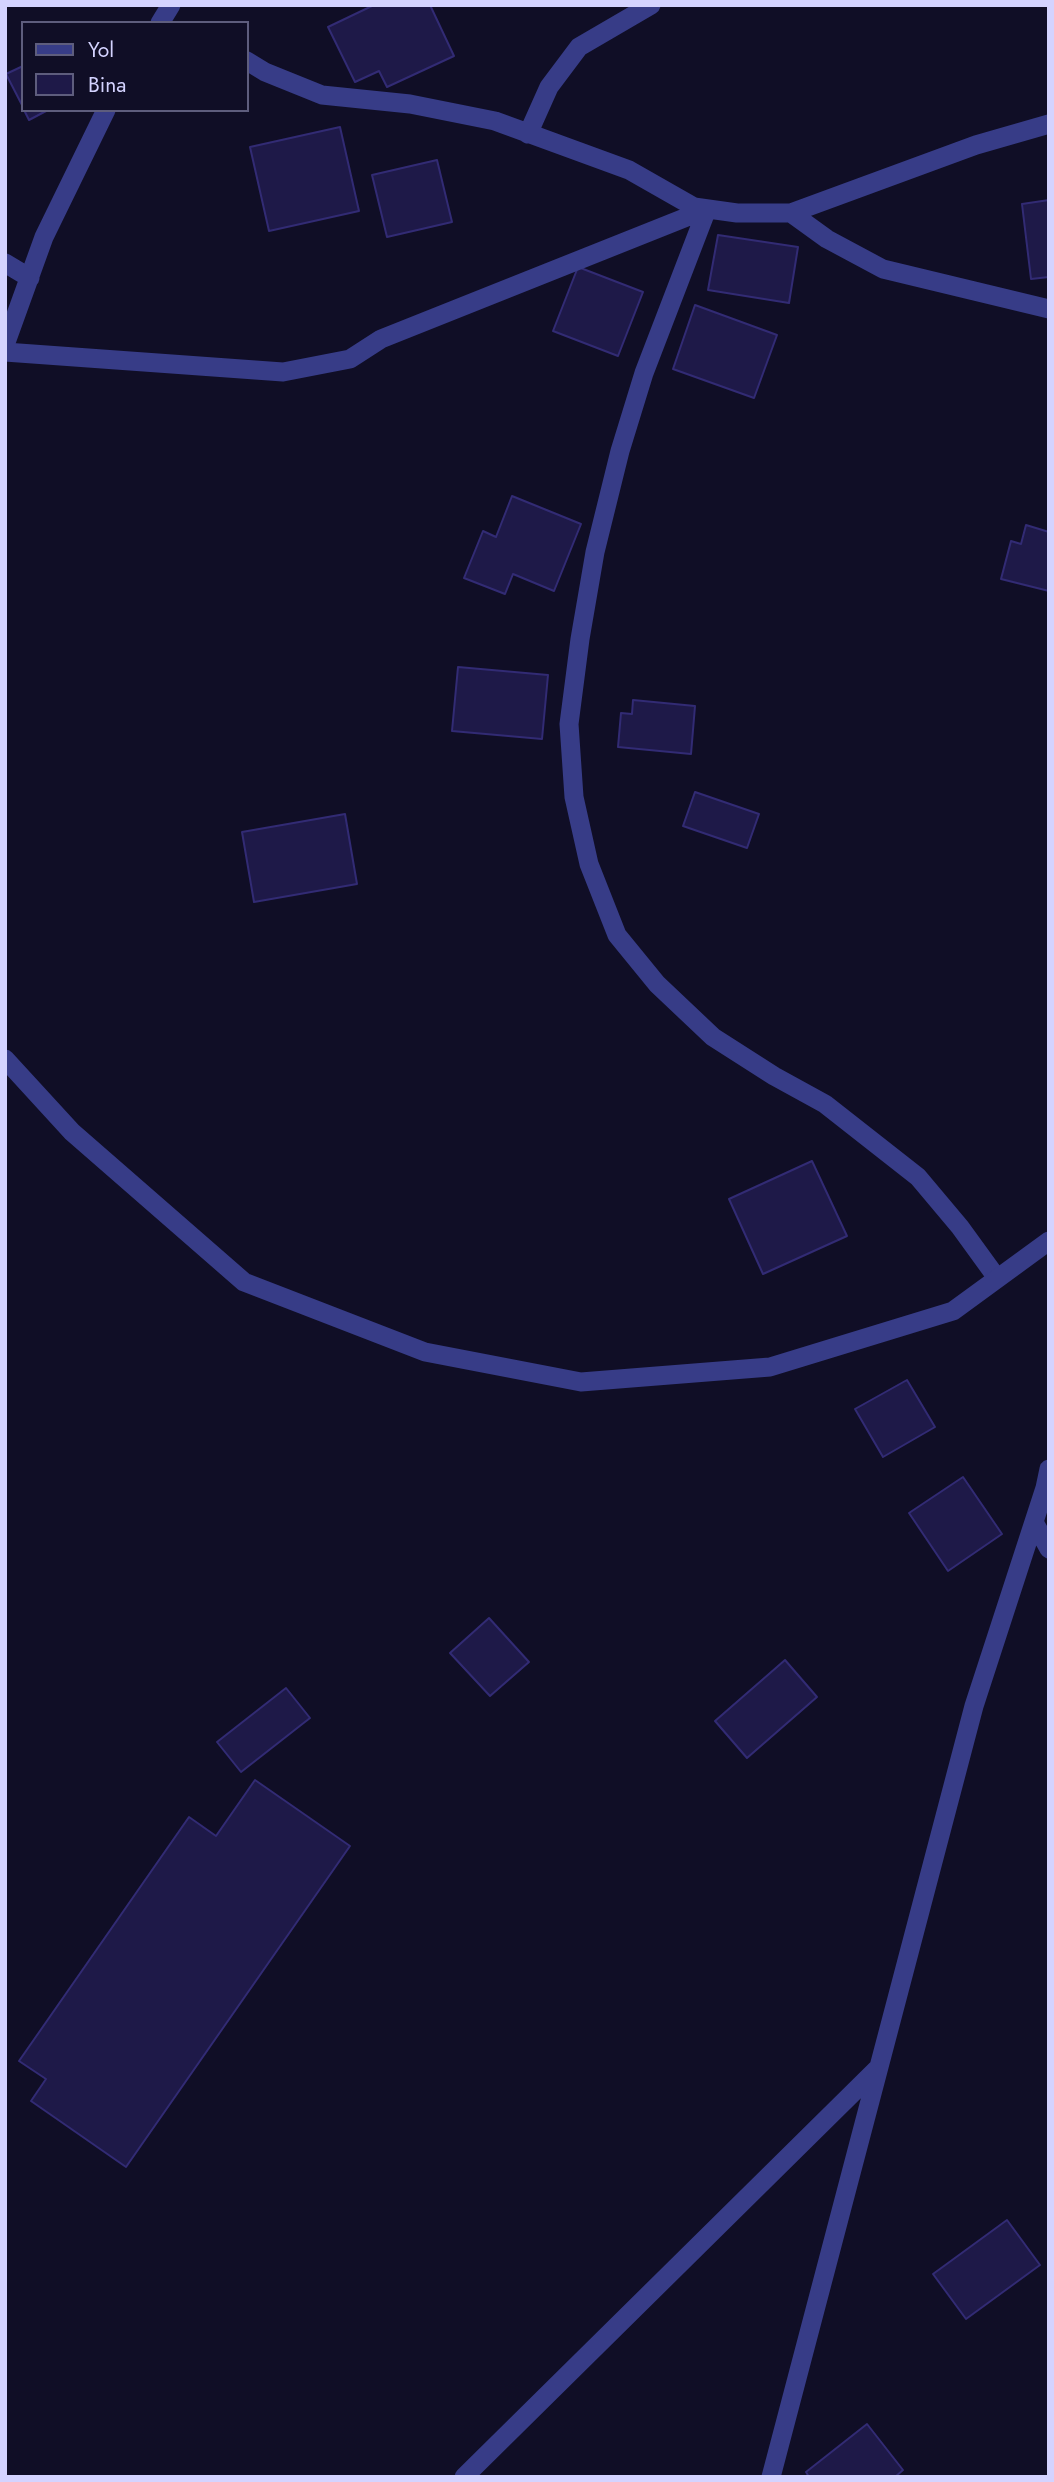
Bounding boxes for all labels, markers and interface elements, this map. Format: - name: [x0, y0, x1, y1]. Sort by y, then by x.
- legend: [21, 21, 248, 112]
- text: Yol: [88, 35, 114, 65]
- text: Bina: [88, 70, 126, 100]

